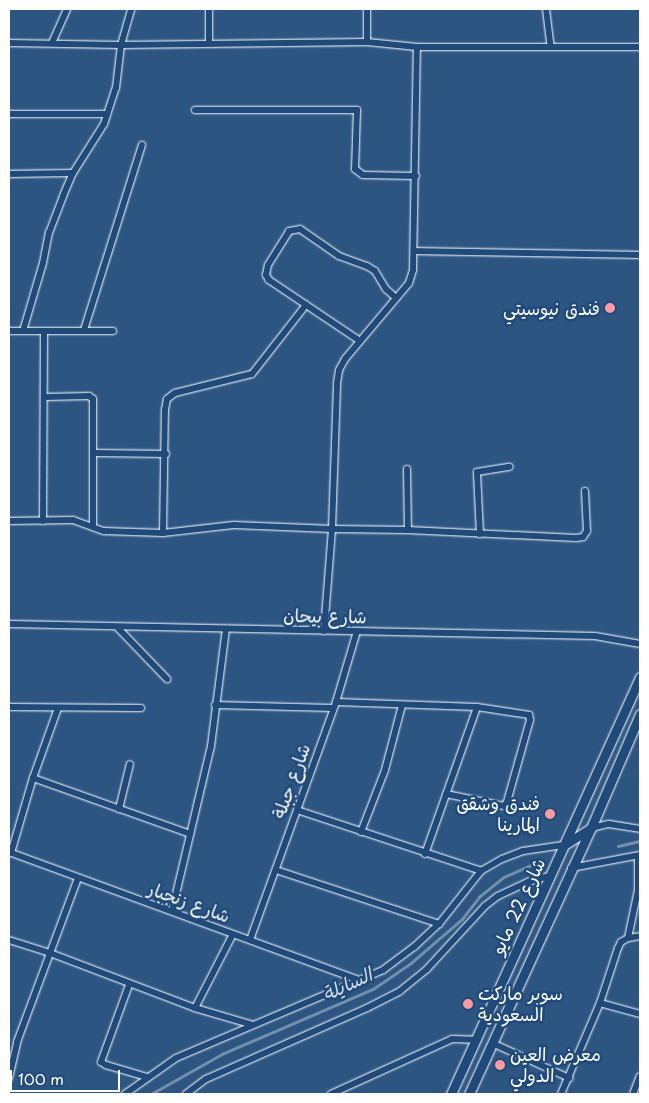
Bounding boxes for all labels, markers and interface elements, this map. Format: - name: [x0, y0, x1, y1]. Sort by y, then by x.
- place label: فندق نيوسيتي: [503, 297, 600, 319]
- marker: فندق نيوسيتي: [604, 302, 616, 314]
- street label: شارع بيحان: [283, 604, 367, 628]
- street label: شارع جبلة: [268, 741, 314, 821]
- place label: فندق وشقق المارينا: [457, 793, 540, 836]
- marker: فندق وشقق المارينا: [544, 808, 556, 820]
- street label: شارع 22 مايو: [486, 854, 550, 958]
- street label: شارع زنجبار: [145, 877, 233, 927]
- water label: السايلة: [318, 963, 376, 1005]
- place label: سوبر ماركت السعودية: [478, 983, 563, 1026]
- marker: سوبر ماركت السعودية: [462, 998, 474, 1010]
- place label: معرض العين الدولي: [510, 1044, 601, 1086]
- marker: معرض العين الدولي: [494, 1059, 506, 1071]
- scale bar: [12, 1060, 122, 1092]
- text: 100 m: [18, 1067, 64, 1090]

